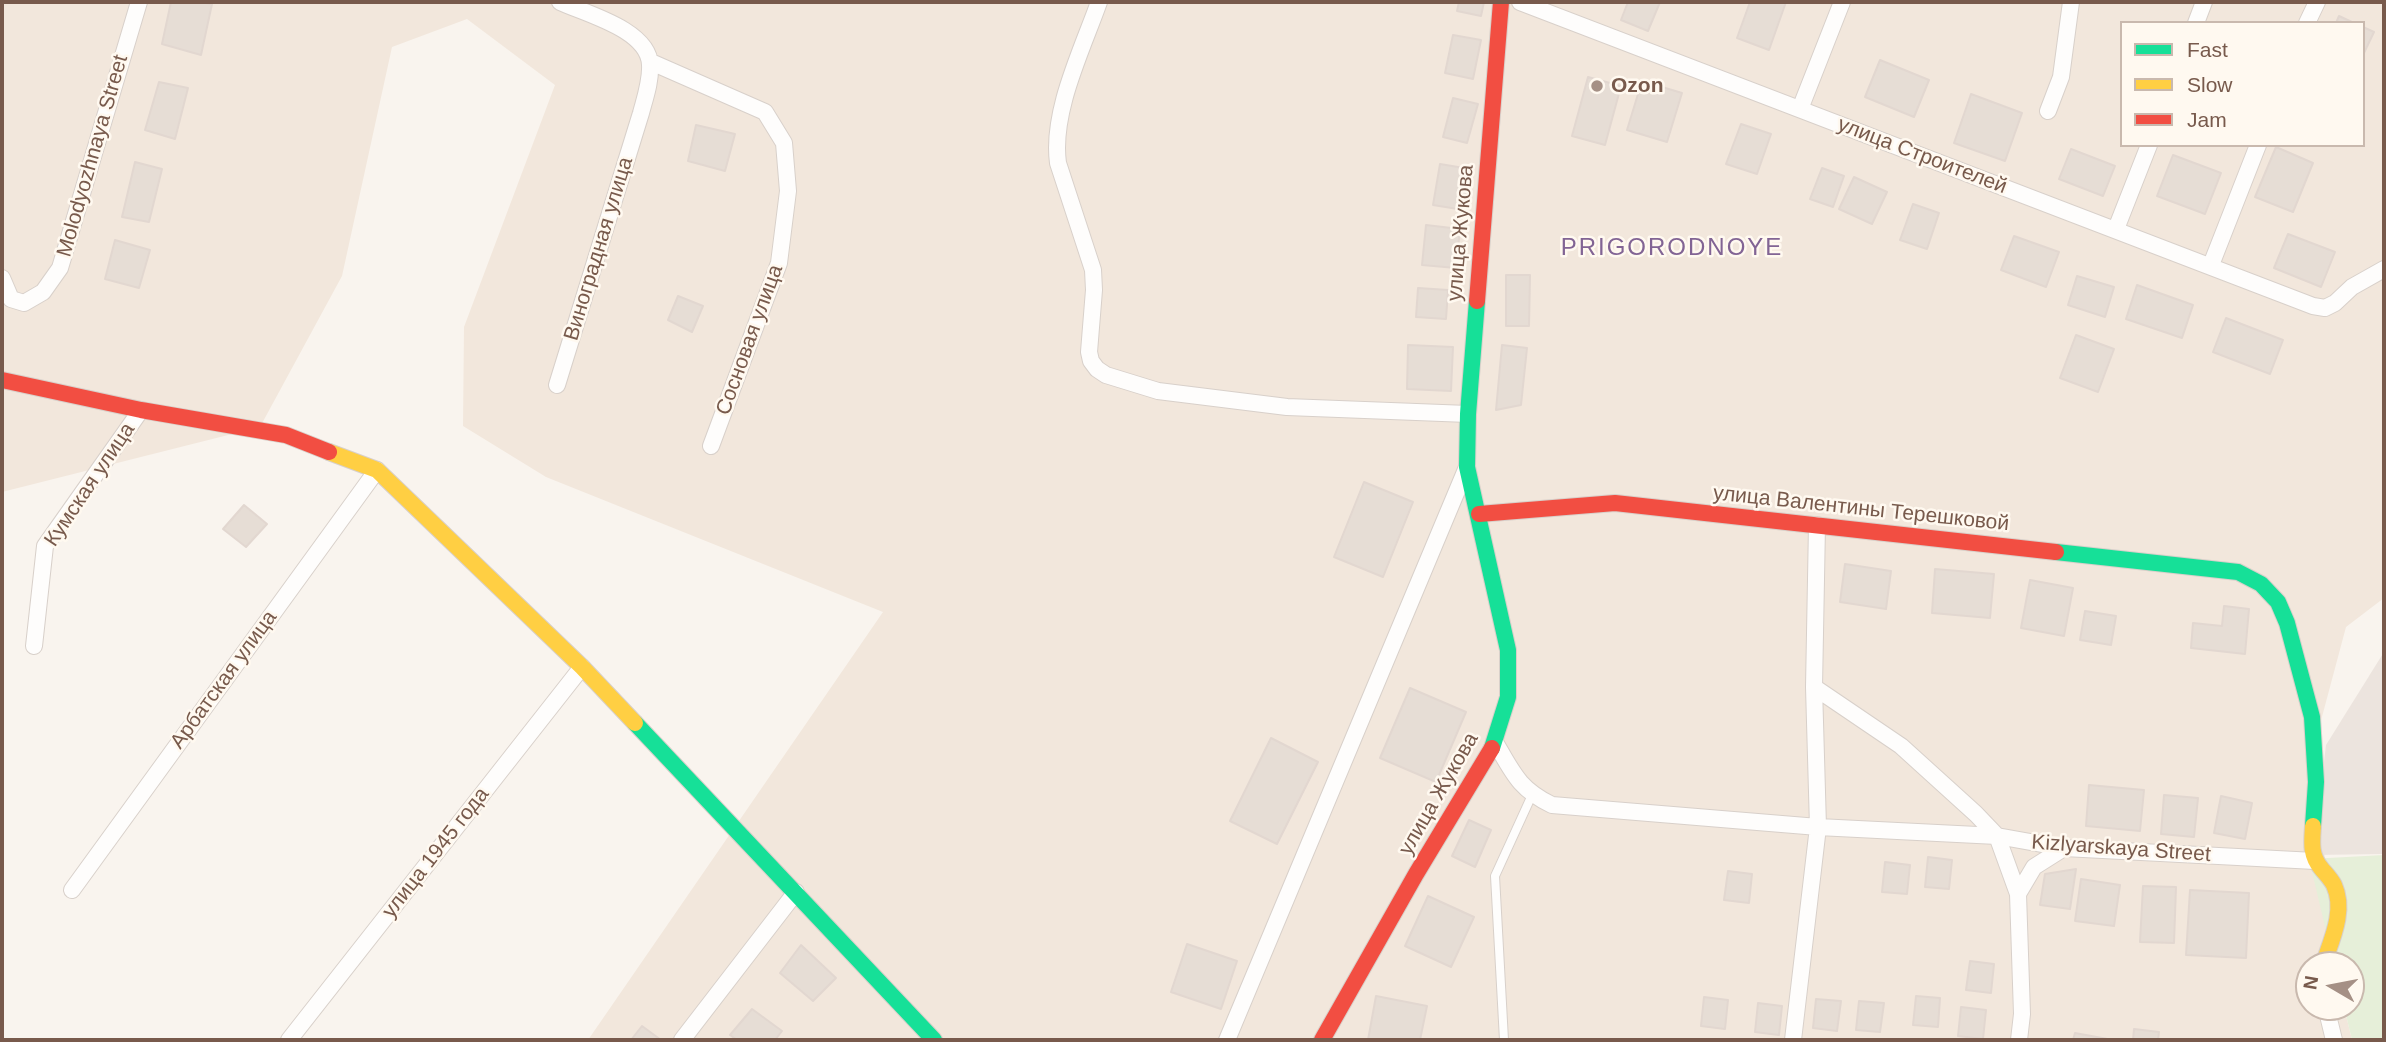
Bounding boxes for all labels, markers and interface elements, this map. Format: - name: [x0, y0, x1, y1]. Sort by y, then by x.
- legend: [2120, 21, 2365, 147]
- text: Fast: [2187, 38, 2228, 61]
- street label: Molodyozhnaya Street: [52, 52, 134, 260]
- place label: Ozon: [1611, 73, 1663, 99]
- text: Slow: [2187, 73, 2233, 96]
- marker: Ozon: [1589, 78, 1605, 94]
- text: Jam: [2187, 108, 2227, 131]
- street label: улица Строителей: [1834, 112, 2010, 200]
- street label: Виноградная улица: [559, 154, 639, 344]
- street label: улица Жукова: [1442, 164, 1480, 302]
- district label: PRIGORODNOYE: [1562, 234, 1782, 262]
- street label: Сосновая улица: [711, 261, 789, 419]
- street label: Кумская улица: [39, 418, 141, 552]
- street label: улица Валентины Терешковой: [1712, 481, 2010, 537]
- street label: Арбатская улица: [165, 606, 283, 754]
- street label: улица Жукова: [1394, 728, 1484, 860]
- street label: улица 1945 года: [377, 783, 495, 923]
- street label: Kizlyarskaya Street: [2030, 830, 2212, 868]
- north arrow: [2295, 951, 2365, 1021]
- text: N: [2299, 974, 2322, 991]

